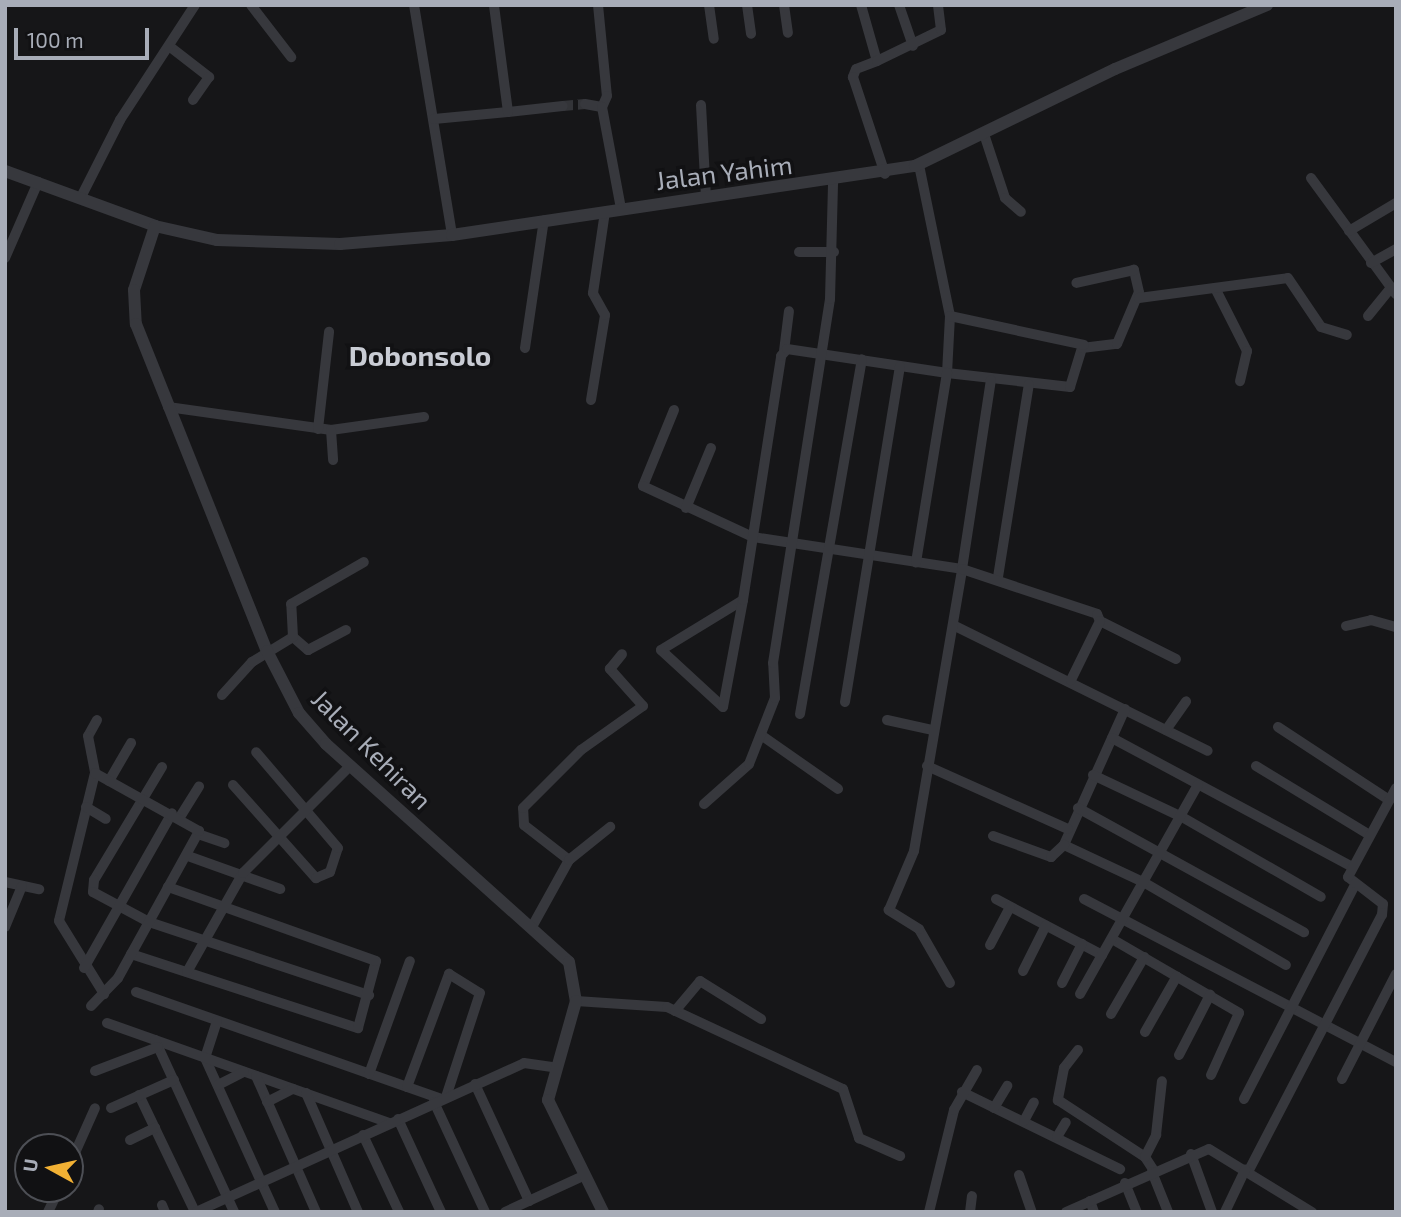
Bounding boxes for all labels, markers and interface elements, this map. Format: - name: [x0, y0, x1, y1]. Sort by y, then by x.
- scale bar: [18, 14, 152, 58]
- text: 100 m: [27, 27, 84, 52]
- street label: Jalan Yahim: [654, 148, 794, 196]
- district label: Dobonsolo: [349, 338, 491, 372]
- street label: Jalan Kehiran: [306, 683, 438, 815]
- north arrow: [14, 1133, 84, 1203]
- text: U: [17, 1157, 42, 1173]

